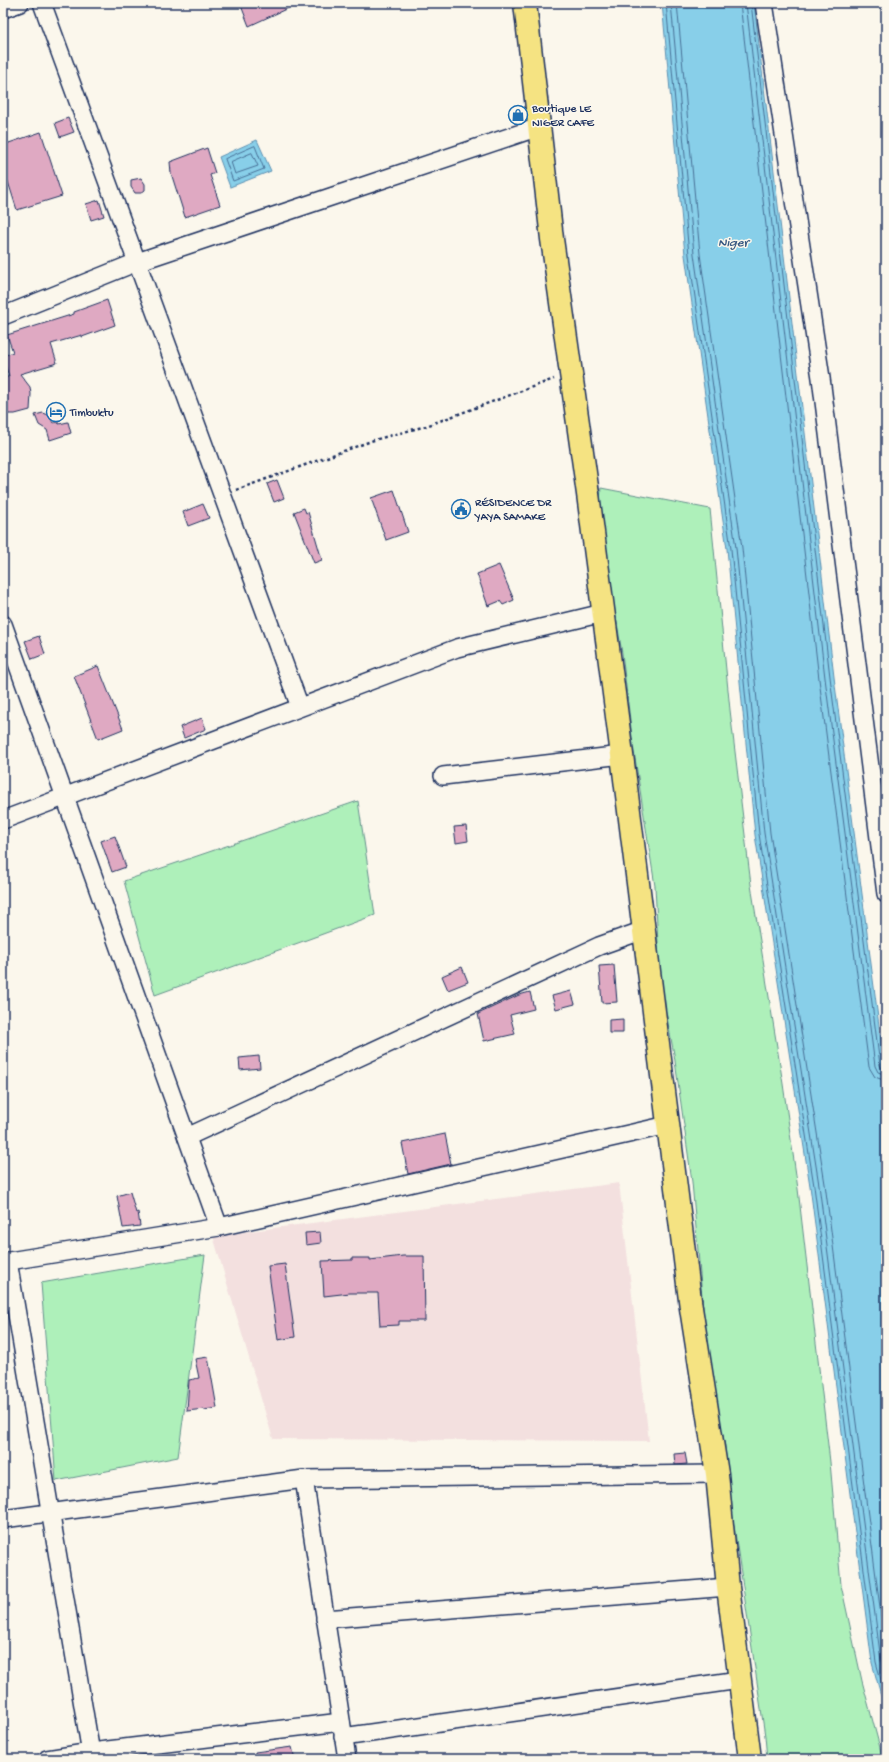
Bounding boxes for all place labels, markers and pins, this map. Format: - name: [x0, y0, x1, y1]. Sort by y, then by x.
- place label: Boutique LE NIGER CAFE: [531, 103, 595, 131]
- shop icon: Boutique LE NIGER CAFE: [507, 104, 529, 126]
- hotel icon: Timbuktu: [45, 401, 67, 423]
- place label: Timbuktu: [69, 407, 114, 421]
- place label: RÉSIDENCE DR YAYA SAMAKE: [474, 497, 552, 525]
- public building icon: RÉSIDENCE DR YAYA SAMAKE: [450, 498, 472, 520]

